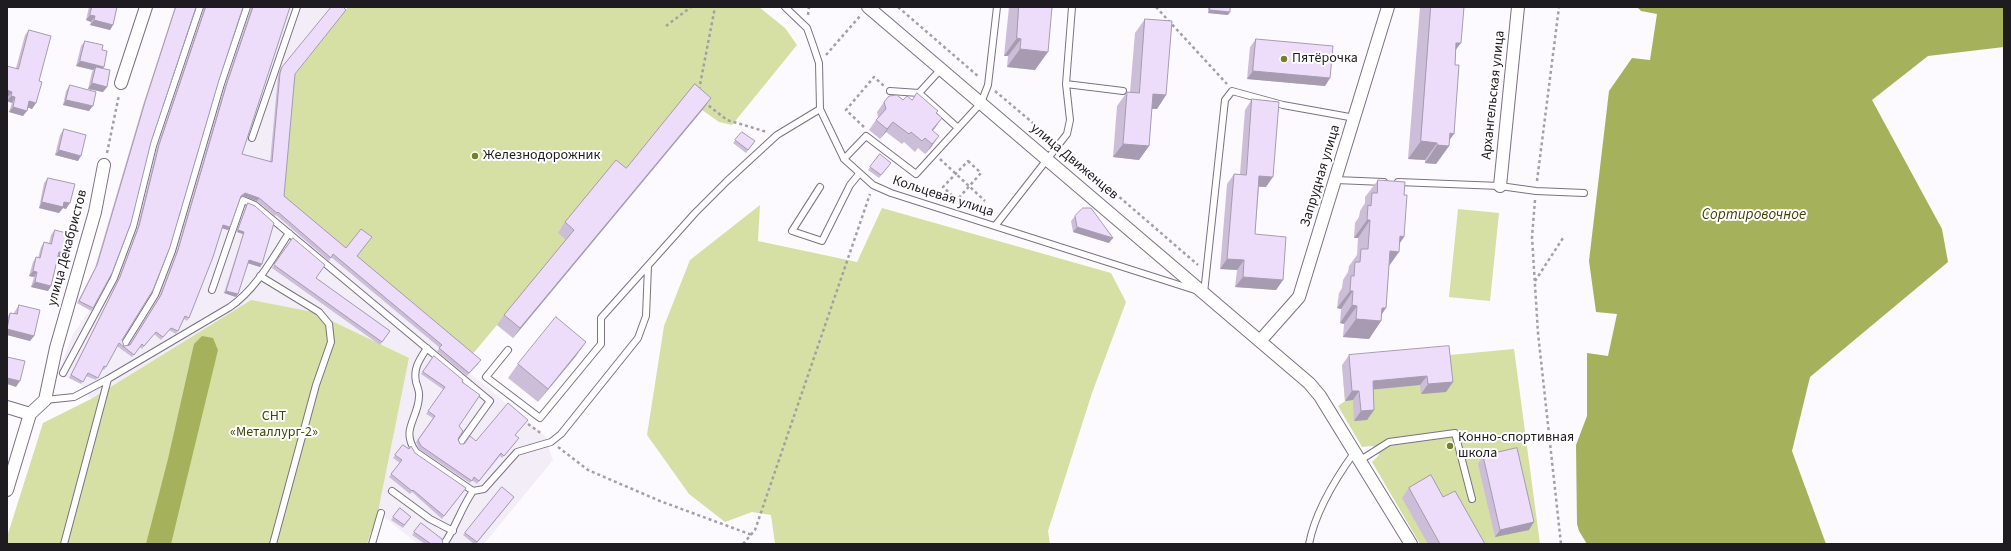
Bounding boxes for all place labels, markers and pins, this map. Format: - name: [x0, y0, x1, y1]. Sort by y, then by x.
- place label: Пятёрочка: [1292, 51, 1358, 67]
- marker: Пятёрочка: [1279, 54, 1289, 64]
- place label: Железнодорожник: [483, 148, 600, 164]
- marker: Железнодорожник: [470, 151, 480, 161]
- place label: Конно-спортивная школа: [1458, 430, 1574, 462]
- marker: Конно-спортивная школа: [1445, 441, 1455, 451]

